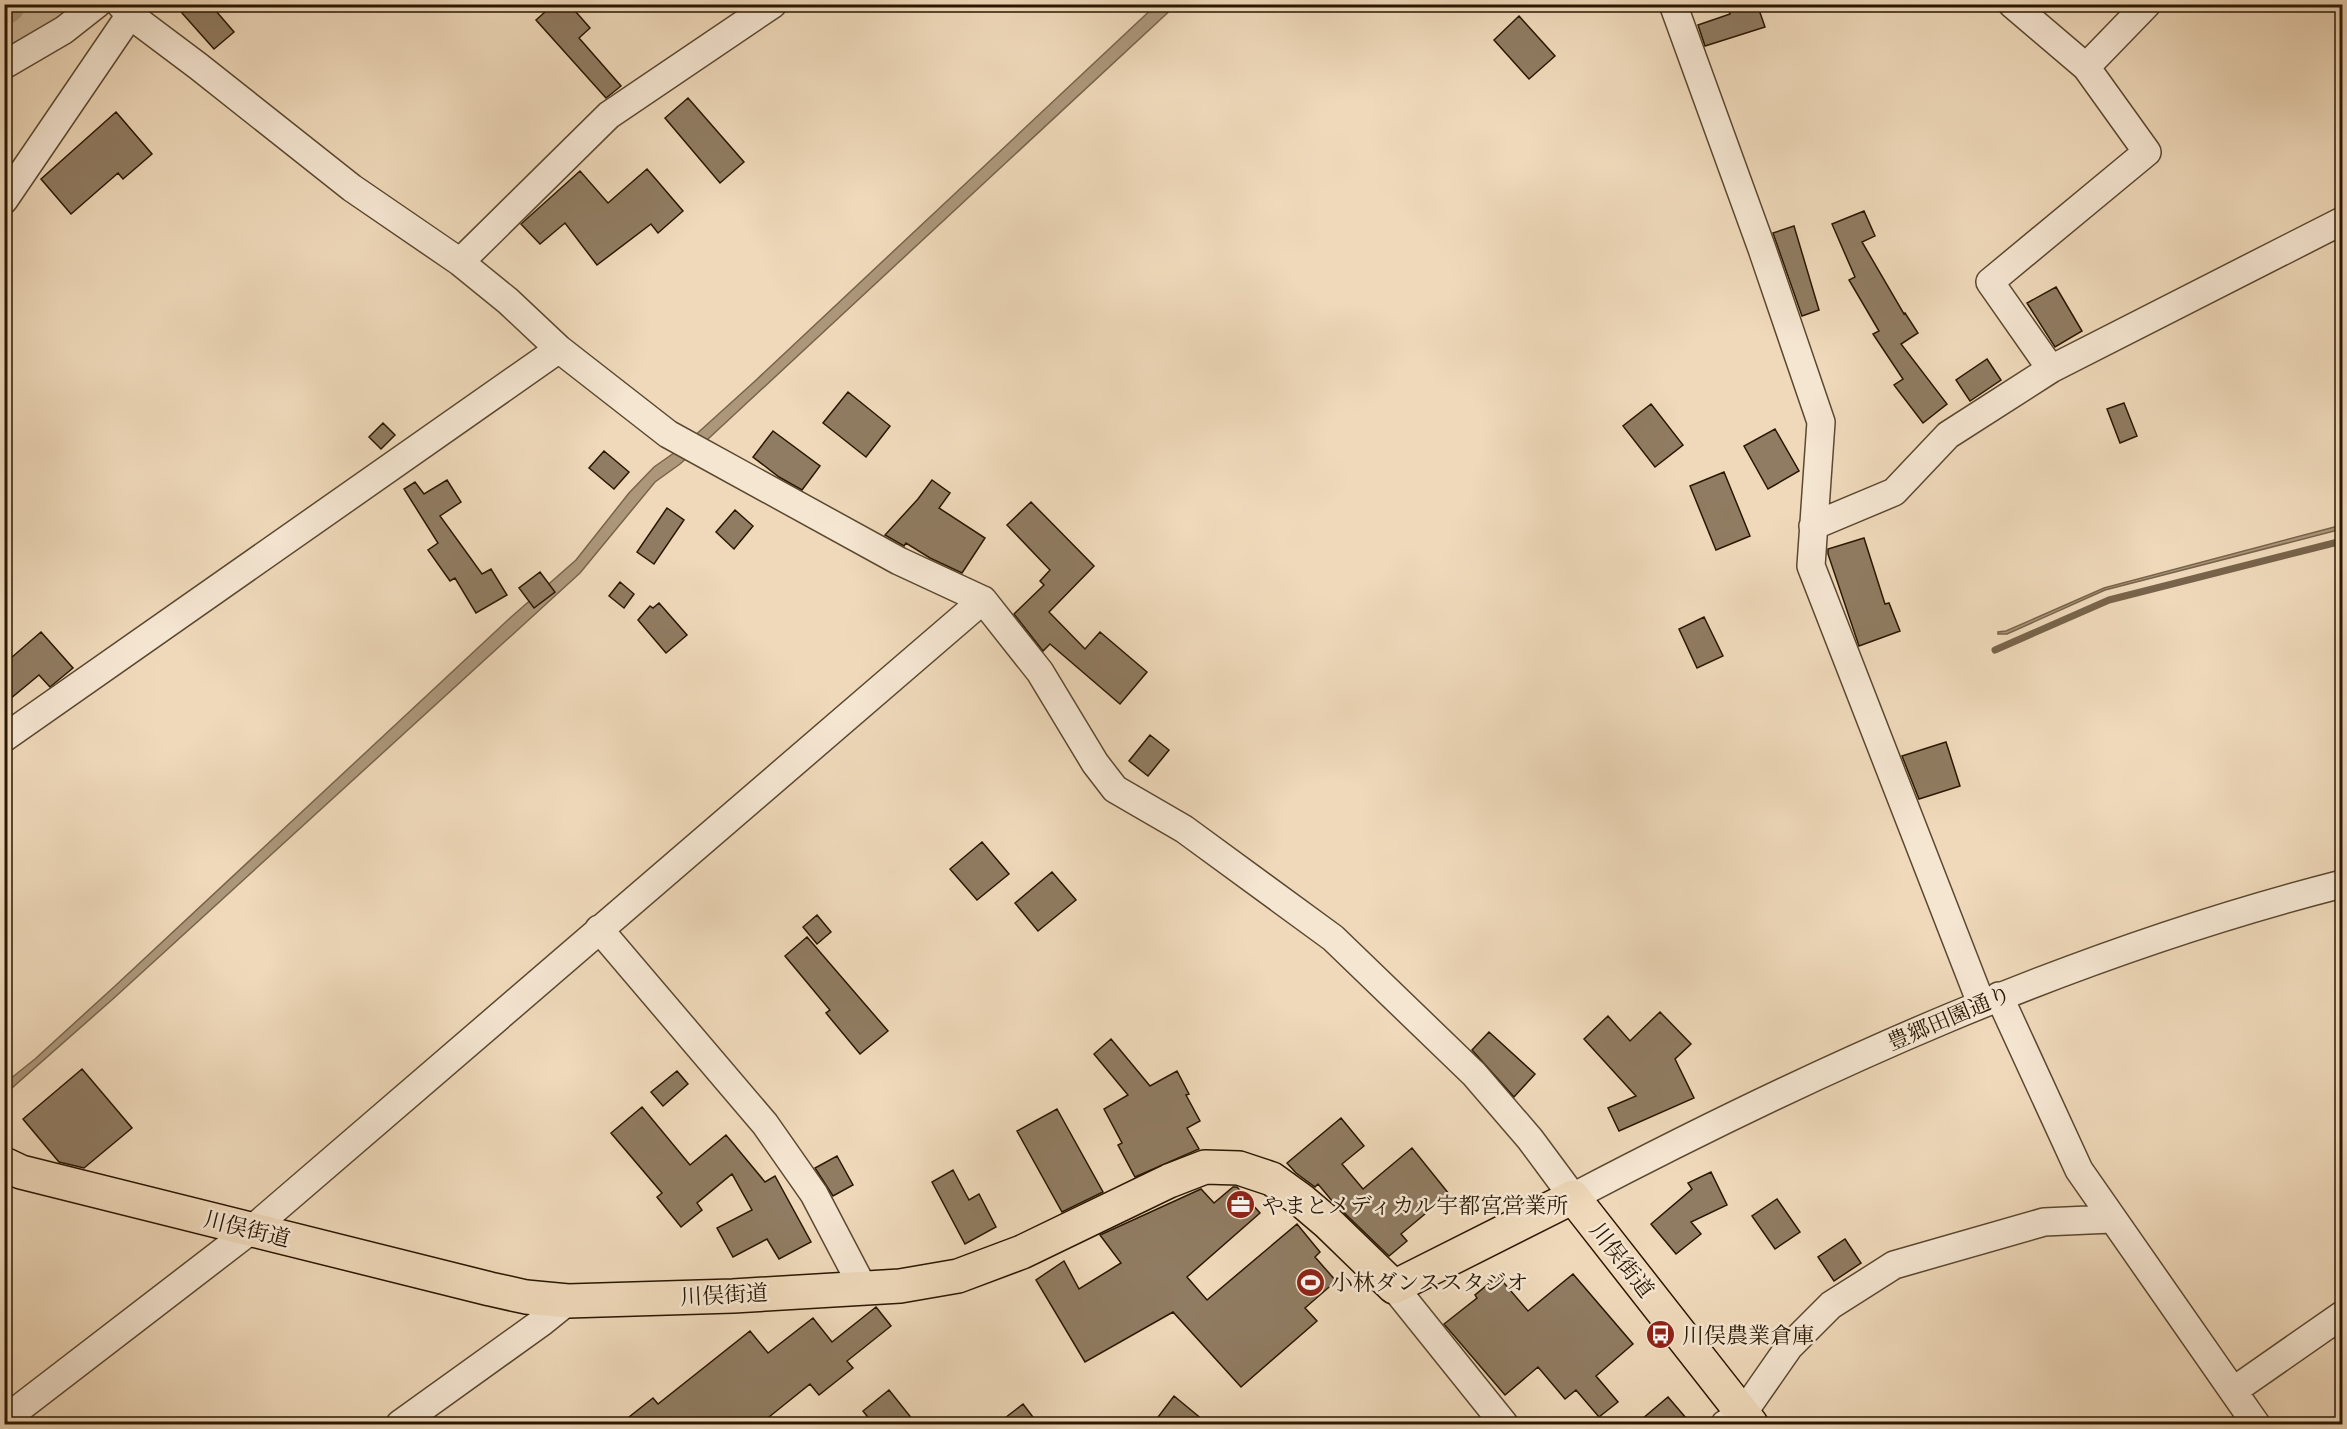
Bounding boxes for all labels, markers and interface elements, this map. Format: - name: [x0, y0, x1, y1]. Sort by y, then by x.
- street label: 豊郷田園通り: [1883, 979, 2015, 1057]
- office icon: やまとメディカル宇都宮営業所: [1225, 1189, 1257, 1221]
- place label: やまとメディカル宇都宮営業所: [1262, 1191, 1568, 1220]
- street label: 川俣街道: [201, 1204, 293, 1254]
- street label: 川俣街道: [1583, 1216, 1661, 1304]
- sports icon: 小林ダンススタジオ: [1294, 1266, 1326, 1298]
- place label: 小林ダンススタジオ: [1331, 1268, 1529, 1297]
- street label: 川俣街道: [679, 1278, 769, 1312]
- bus stop icon: 川俣農業倉庫: [1645, 1319, 1677, 1351]
- place label: 川俣農業倉庫: [1682, 1321, 1814, 1350]

